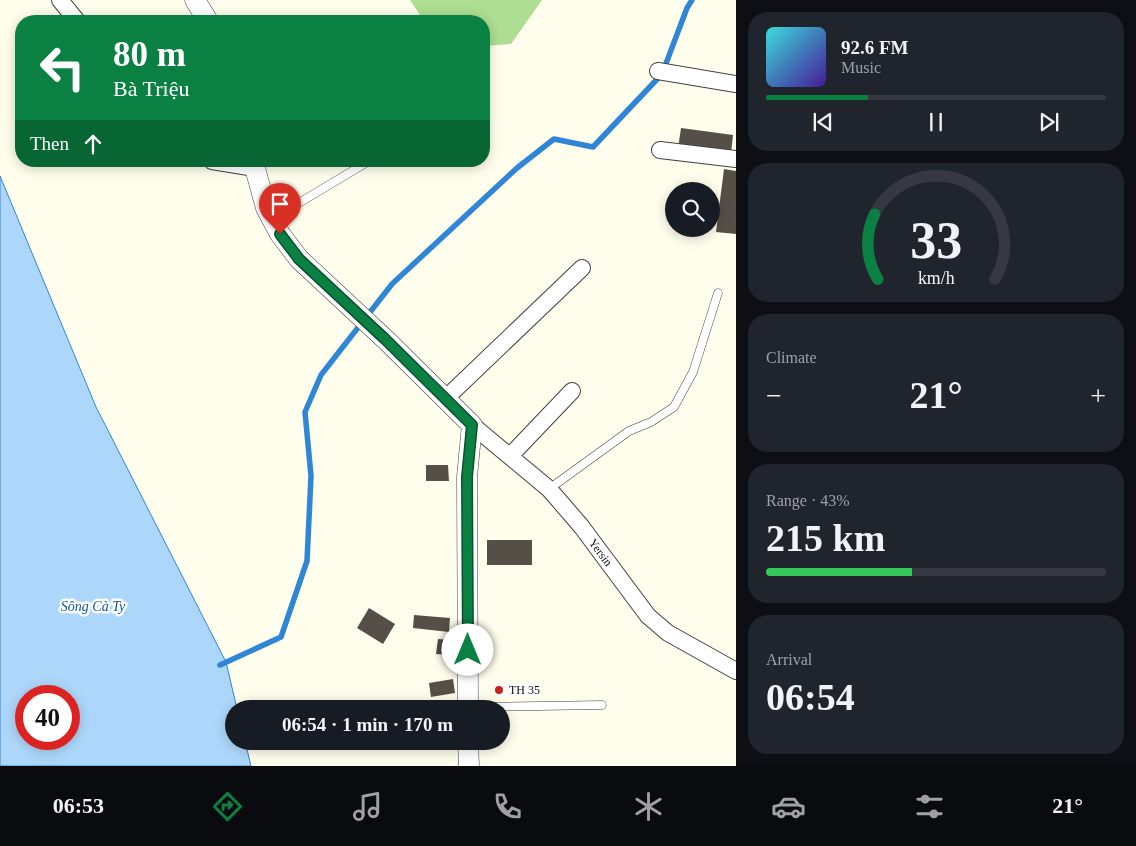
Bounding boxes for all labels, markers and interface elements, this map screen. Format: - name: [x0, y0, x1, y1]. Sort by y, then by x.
- icon: left: [30, 35, 95, 100]
- text: 80 m: [113, 35, 186, 74]
- text: 92.6 FM: [841, 37, 909, 58]
- text: Music: [841, 59, 881, 76]
- text: Bà Triệu: [113, 76, 189, 101]
- icon: previous: [809, 108, 837, 136]
- icon: pause: [922, 108, 950, 136]
- icon: next: [1035, 108, 1063, 136]
- icon: ahead: [79, 130, 107, 158]
- text: Then: [30, 133, 69, 154]
- map controls: [665, 182, 720, 237]
- button: search: [665, 182, 720, 237]
- pin: [259, 183, 301, 234]
- icon: arrive: [266, 190, 294, 218]
- text: 33: [910, 212, 962, 269]
- text: km/h: [918, 268, 954, 288]
- text: Climate: [766, 349, 817, 366]
- text: 21°: [909, 374, 963, 416]
- text: −: [766, 380, 782, 411]
- text: +: [1090, 380, 1106, 411]
- text: Range · 43%: [766, 492, 850, 509]
- text: 215 km: [766, 517, 885, 559]
- street label: Yersin: [586, 536, 615, 569]
- water label: Sông Cà Ty: [61, 599, 126, 614]
- position arrow: [441, 623, 493, 675]
- text: Arrival: [766, 651, 812, 668]
- text: 06:54: [766, 676, 855, 718]
- place label: TH 35: [509, 683, 540, 697]
- marker: TH 35: [493, 684, 505, 696]
- speed limit sign: 40: [15, 685, 80, 750]
- text: 06:54 · 1 min · 170 m: [282, 714, 453, 735]
- icon: directions: [210, 789, 245, 824]
- icon: music: [350, 789, 385, 824]
- icon: phone: [490, 789, 525, 824]
- icon: climate: [631, 789, 666, 824]
- icon: car: [771, 789, 806, 824]
- icon: filters: [912, 789, 947, 824]
- text: 06:53: [53, 793, 104, 818]
- text: 21°: [1052, 793, 1083, 818]

